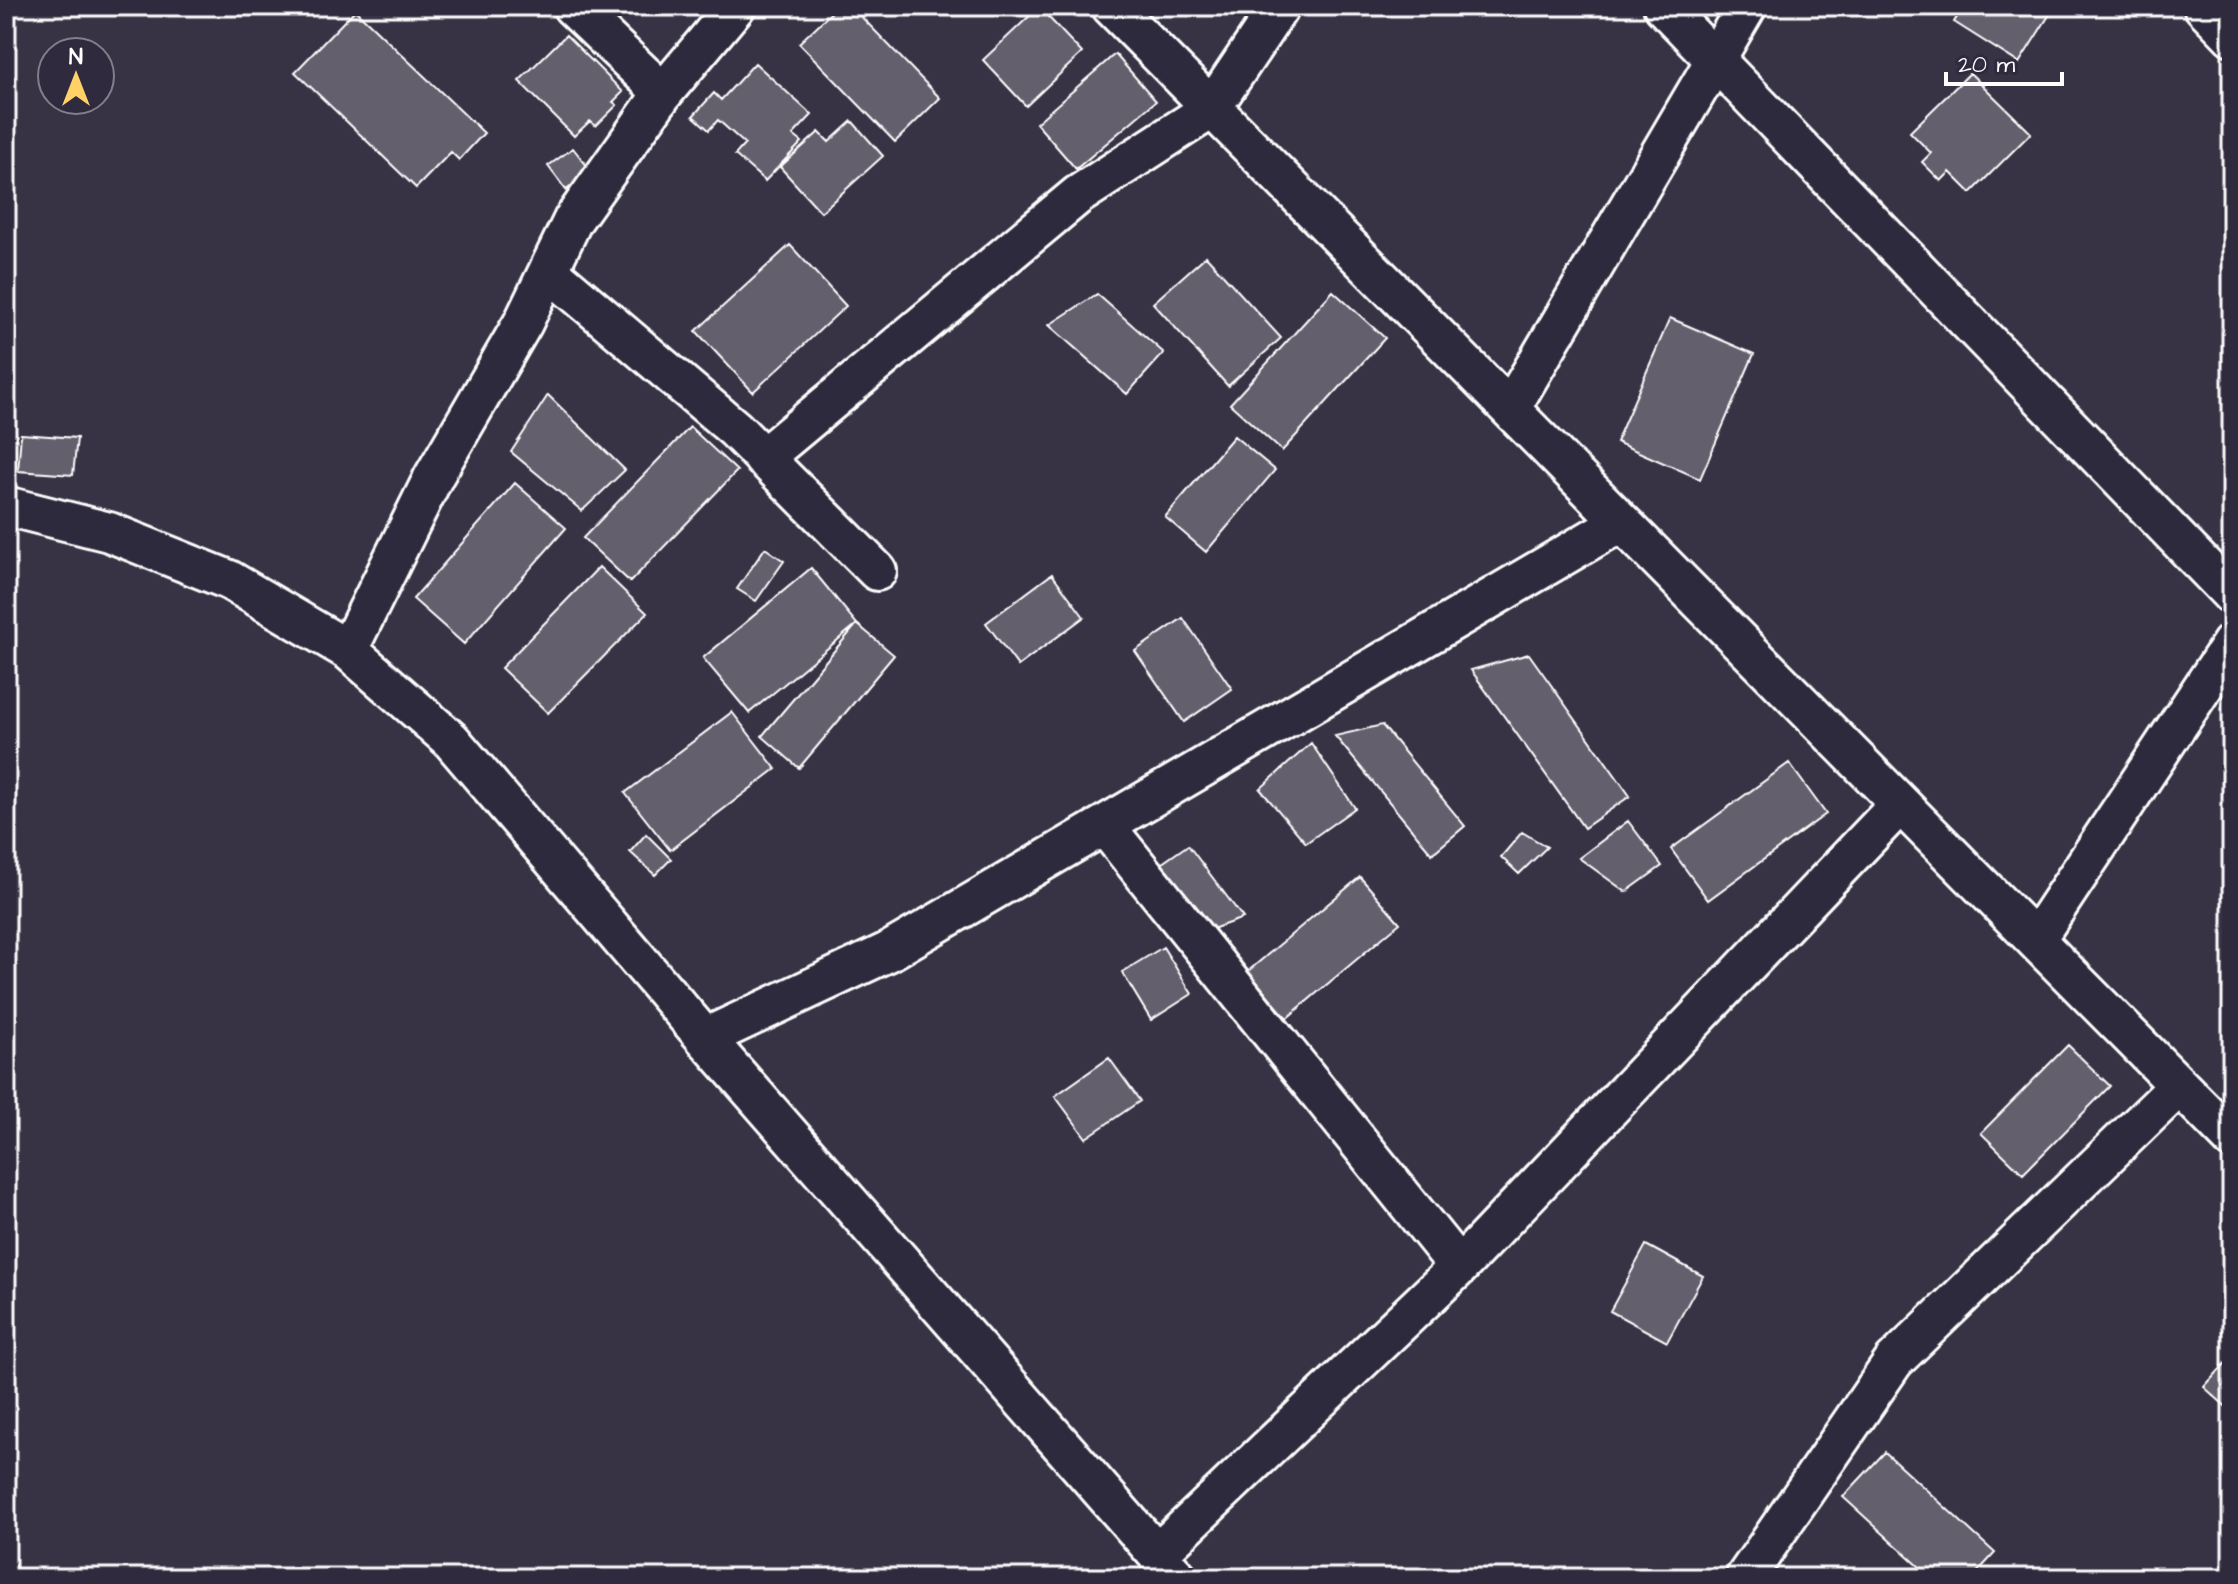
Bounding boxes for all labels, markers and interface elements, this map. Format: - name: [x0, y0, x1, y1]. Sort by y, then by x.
- north arrow: [36, 36, 116, 116]
- scale bar: [1946, 36, 2062, 86]
- text: N: [69, 42, 83, 73]
- text: 20 m: [1958, 48, 2015, 82]

